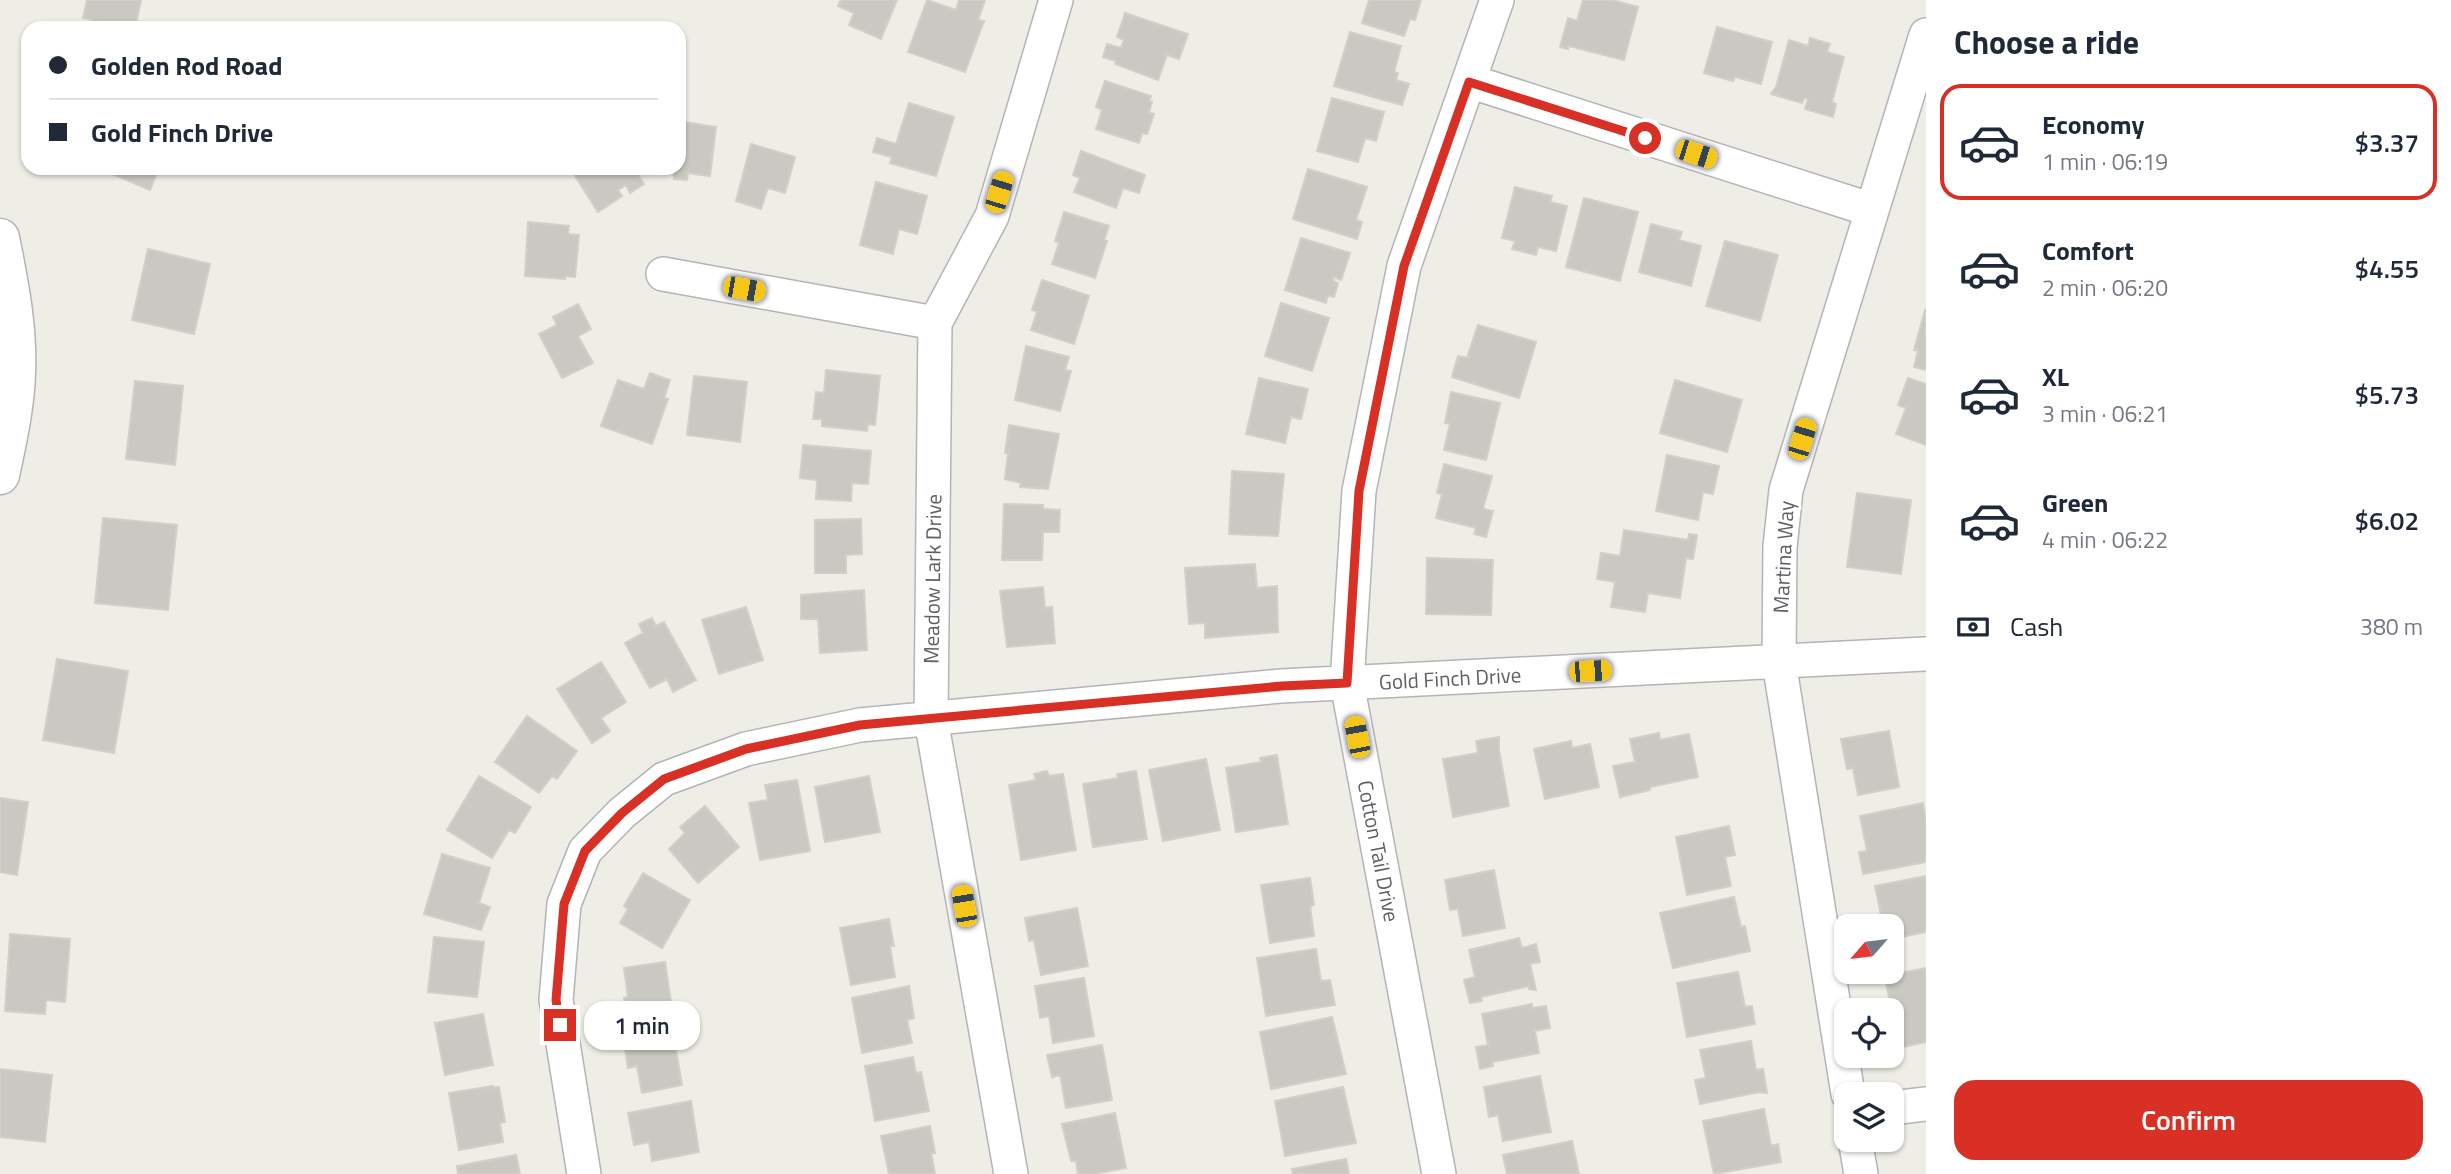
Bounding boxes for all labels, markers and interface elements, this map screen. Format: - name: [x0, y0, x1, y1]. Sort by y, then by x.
- text: Choose a ride: [1954, 18, 2139, 66]
- text: Golden Rod Road: [91, 46, 282, 85]
- text: Economy: [2042, 105, 2144, 144]
- icon: car: [1958, 111, 2021, 174]
- text: Gold Finch Drive: [91, 113, 273, 152]
- route start: [1629, 122, 1661, 154]
- text: $3.37: [2355, 123, 2419, 162]
- car: [1673, 138, 1720, 170]
- text: 1 min · 06:19: [2042, 144, 2168, 179]
- car: [983, 169, 1016, 215]
- text: Comfort: [2042, 231, 2134, 270]
- icon: car: [1958, 237, 2021, 300]
- text: $4.55: [2355, 249, 2419, 288]
- text: 2 min · 06:20: [2042, 270, 2168, 305]
- car: [722, 275, 767, 303]
- text: XL: [2042, 357, 2069, 396]
- icon: car: [1958, 363, 2021, 426]
- text: $5.73: [2355, 375, 2419, 414]
- text: 3 min · 06:21: [2042, 396, 2168, 431]
- car: [1786, 416, 1819, 462]
- text: Green: [2042, 483, 2108, 522]
- icon: car: [1958, 489, 2021, 552]
- street label: Meadow Lark Drive: [915, 494, 949, 664]
- street label: Martina Way: [1764, 500, 1802, 614]
- text: $6.02: [2355, 501, 2419, 540]
- text: 4 min · 06:22: [2042, 522, 2168, 557]
- text: Cash: [2010, 607, 2063, 646]
- icon: cash: [1954, 608, 1992, 646]
- text: 380 m: [2360, 609, 2423, 644]
- street label: Gold Finch Drive: [1378, 658, 1522, 698]
- car: [1569, 659, 1612, 683]
- car: [1343, 714, 1372, 760]
- street label: Cotton Tail Drive: [1350, 777, 1408, 925]
- car: [951, 883, 978, 929]
- north arrow: [1834, 914, 1904, 984]
- map controls: [1834, 914, 1904, 1152]
- button: locate: [1834, 998, 1904, 1068]
- callout: 1 min: [584, 1000, 700, 1050]
- text: 1 min: [614, 1008, 670, 1043]
- route end: [544, 1009, 576, 1041]
- button: Confirm: [1954, 1080, 2423, 1160]
- button: layers: [1834, 1082, 1904, 1152]

